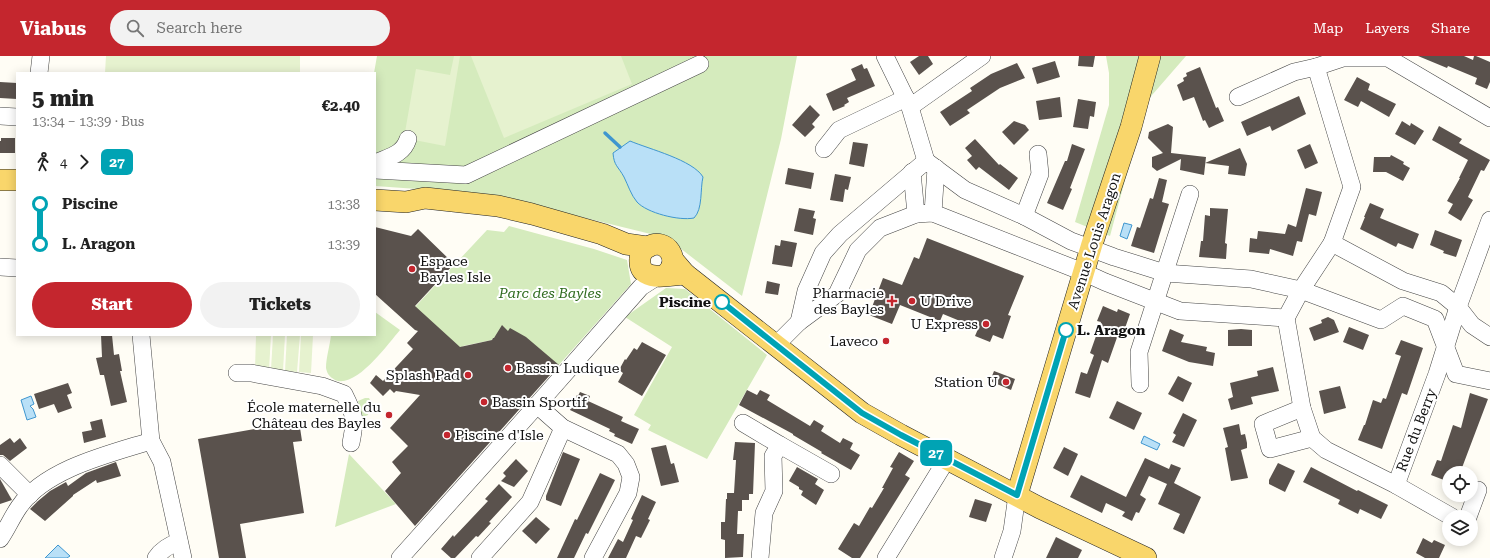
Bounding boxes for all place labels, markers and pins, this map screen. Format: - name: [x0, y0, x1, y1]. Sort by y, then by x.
- place label: Espace Bayles Isle: [420, 253, 491, 285]
- marker: Espace Bayles Isle: [407, 264, 417, 274]
- place label: Pharmacie des Bayles: [813, 285, 884, 317]
- place label: U Drive: [920, 293, 972, 309]
- place label: Piscine: [659, 294, 711, 310]
- marker: Piscine: [714, 294, 730, 310]
- marker: Pharmacie des Bayles: [887, 296, 897, 306]
- marker: U Drive: [907, 296, 917, 306]
- place label: U Express: [910, 316, 978, 332]
- marker: U Express: [981, 319, 991, 329]
- marker: L. Aragon: [1058, 322, 1074, 338]
- place label: L. Aragon: [1077, 322, 1146, 338]
- place label: Laveco: [830, 333, 878, 349]
- marker: Laveco: [881, 336, 891, 346]
- place label: Bassin Ludique: [516, 360, 620, 376]
- marker: Bassin Ludique: [503, 363, 513, 373]
- place label: Splash Pad: [386, 367, 460, 383]
- marker: Splash Pad: [463, 370, 473, 380]
- place label: Station U: [935, 374, 998, 390]
- marker: Station U: [1001, 377, 1011, 387]
- place label: Bassin Sportif: [492, 394, 587, 410]
- marker: Bassin Sportif: [479, 397, 489, 407]
- place label: École maternelle du Château des Bayles: [247, 399, 381, 431]
- marker: École maternelle du Château des Bayles: [384, 410, 394, 420]
- place label: Piscine d'Isle: [455, 427, 544, 443]
- marker: Piscine d'Isle: [442, 430, 452, 440]

